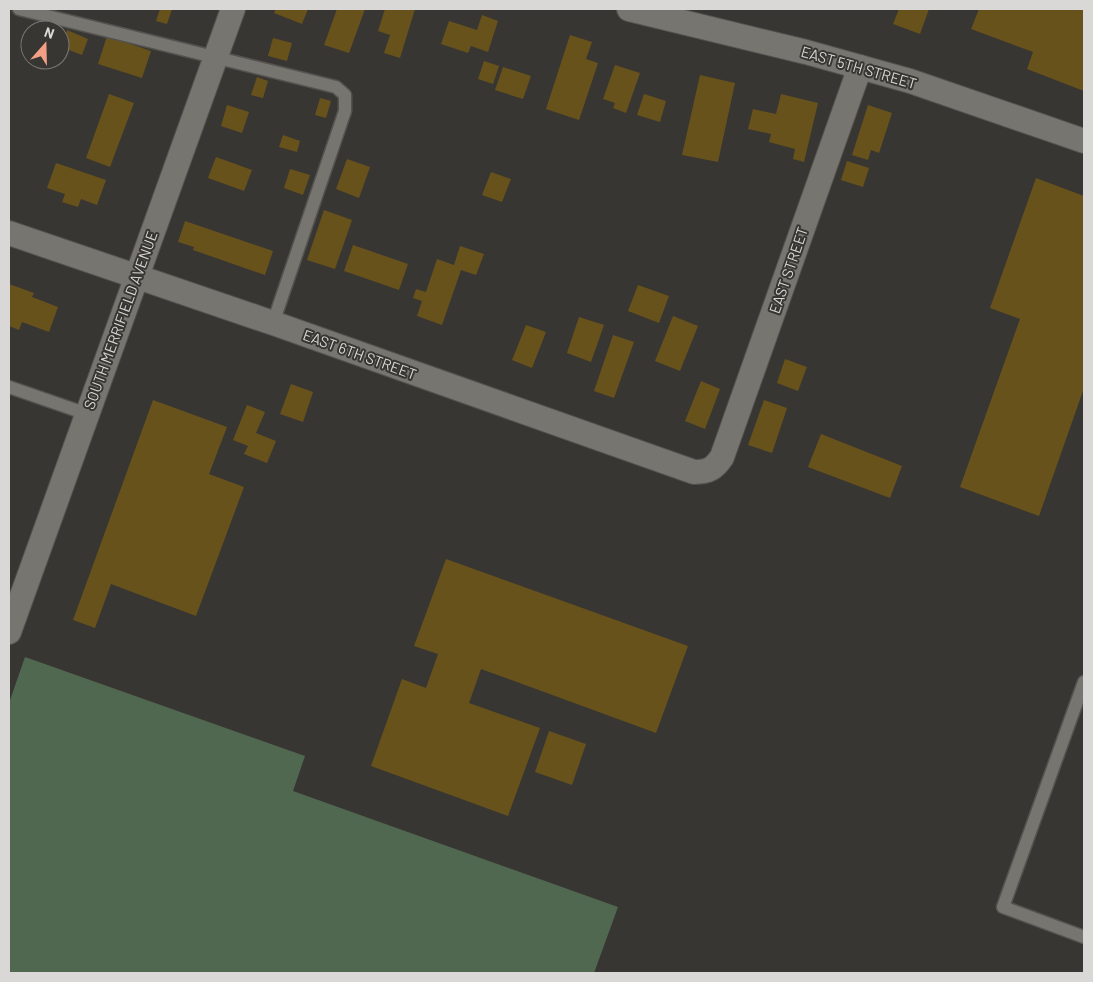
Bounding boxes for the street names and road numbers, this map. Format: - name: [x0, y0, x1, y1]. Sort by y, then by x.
- street label: EAST 5TH STREET: [799, 42, 919, 92]
- street label: EAST STREET: [765, 224, 811, 316]
- street label: SOUTH MERRIFIELD AVENUE: [79, 228, 161, 412]
- street label: EAST 6TH STREET: [301, 325, 419, 383]

